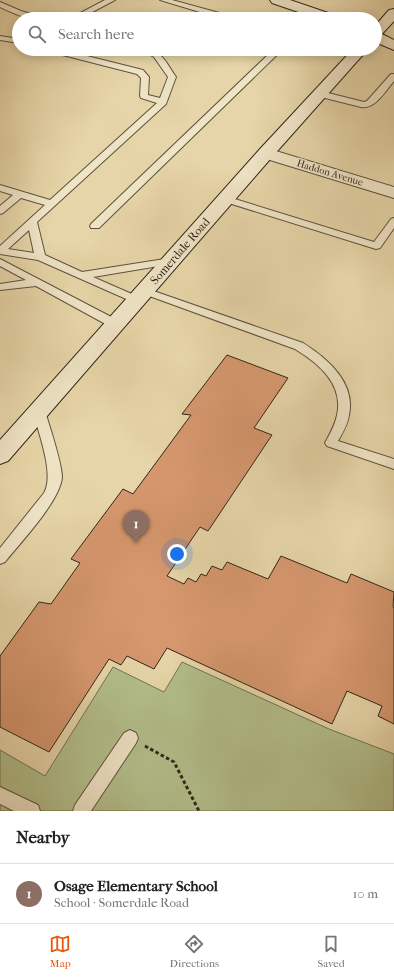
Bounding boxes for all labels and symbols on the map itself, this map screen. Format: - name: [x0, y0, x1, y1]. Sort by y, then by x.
- street label: Haddon Avenue: [295, 157, 365, 189]
- street label: Somerdale Road: [147, 215, 213, 287]
- pin: 1: [123, 510, 149, 543]
- your location: [167, 544, 187, 564]

